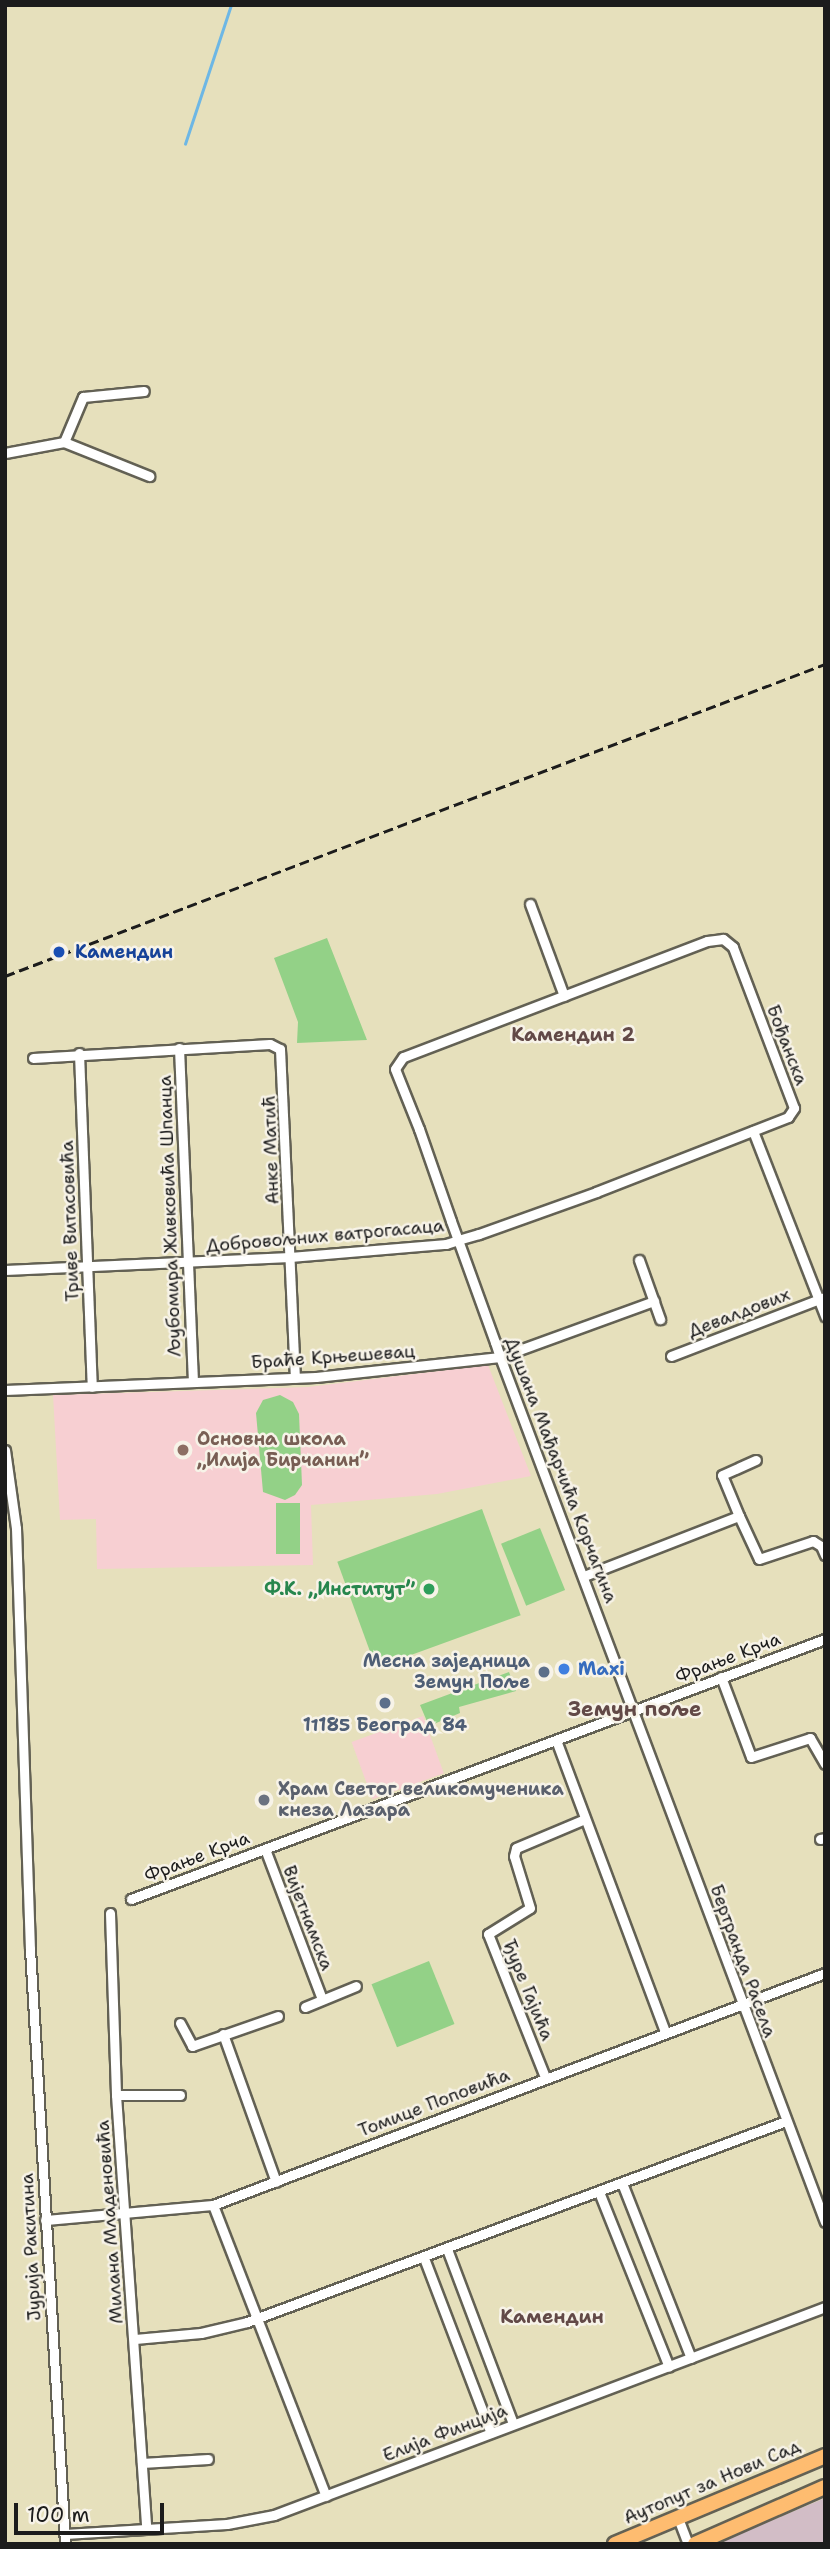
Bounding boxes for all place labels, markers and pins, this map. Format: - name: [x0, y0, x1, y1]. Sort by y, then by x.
- place label: Камендин: [75, 941, 173, 963]
- marker: Камендин: [49, 942, 69, 962]
- place label: Основна школа „Илија Бирчанин”: [197, 1429, 369, 1472]
- marker: Основна школа „Илија Бирчанин”: [175, 1442, 191, 1458]
- place label: Ф.К. „Институт”: [264, 1578, 415, 1600]
- marker: Ф.К. „Институт”: [421, 1581, 437, 1597]
- place label: Месна заједница Земун Поље: [363, 1651, 530, 1694]
- place label: Maxi: [578, 1658, 625, 1680]
- marker: Maxi: [556, 1661, 572, 1677]
- marker: Месна заједница Земун Поље: [536, 1664, 552, 1680]
- marker: 11185 Београд 84: [377, 1695, 393, 1711]
- place label: 11185 Београд 84: [303, 1714, 467, 1736]
- place label: Храм Светог великомученика кнеза Лазара: [278, 1779, 564, 1822]
- marker: Храм Светог великомученика кнеза Лазара: [256, 1792, 272, 1808]

